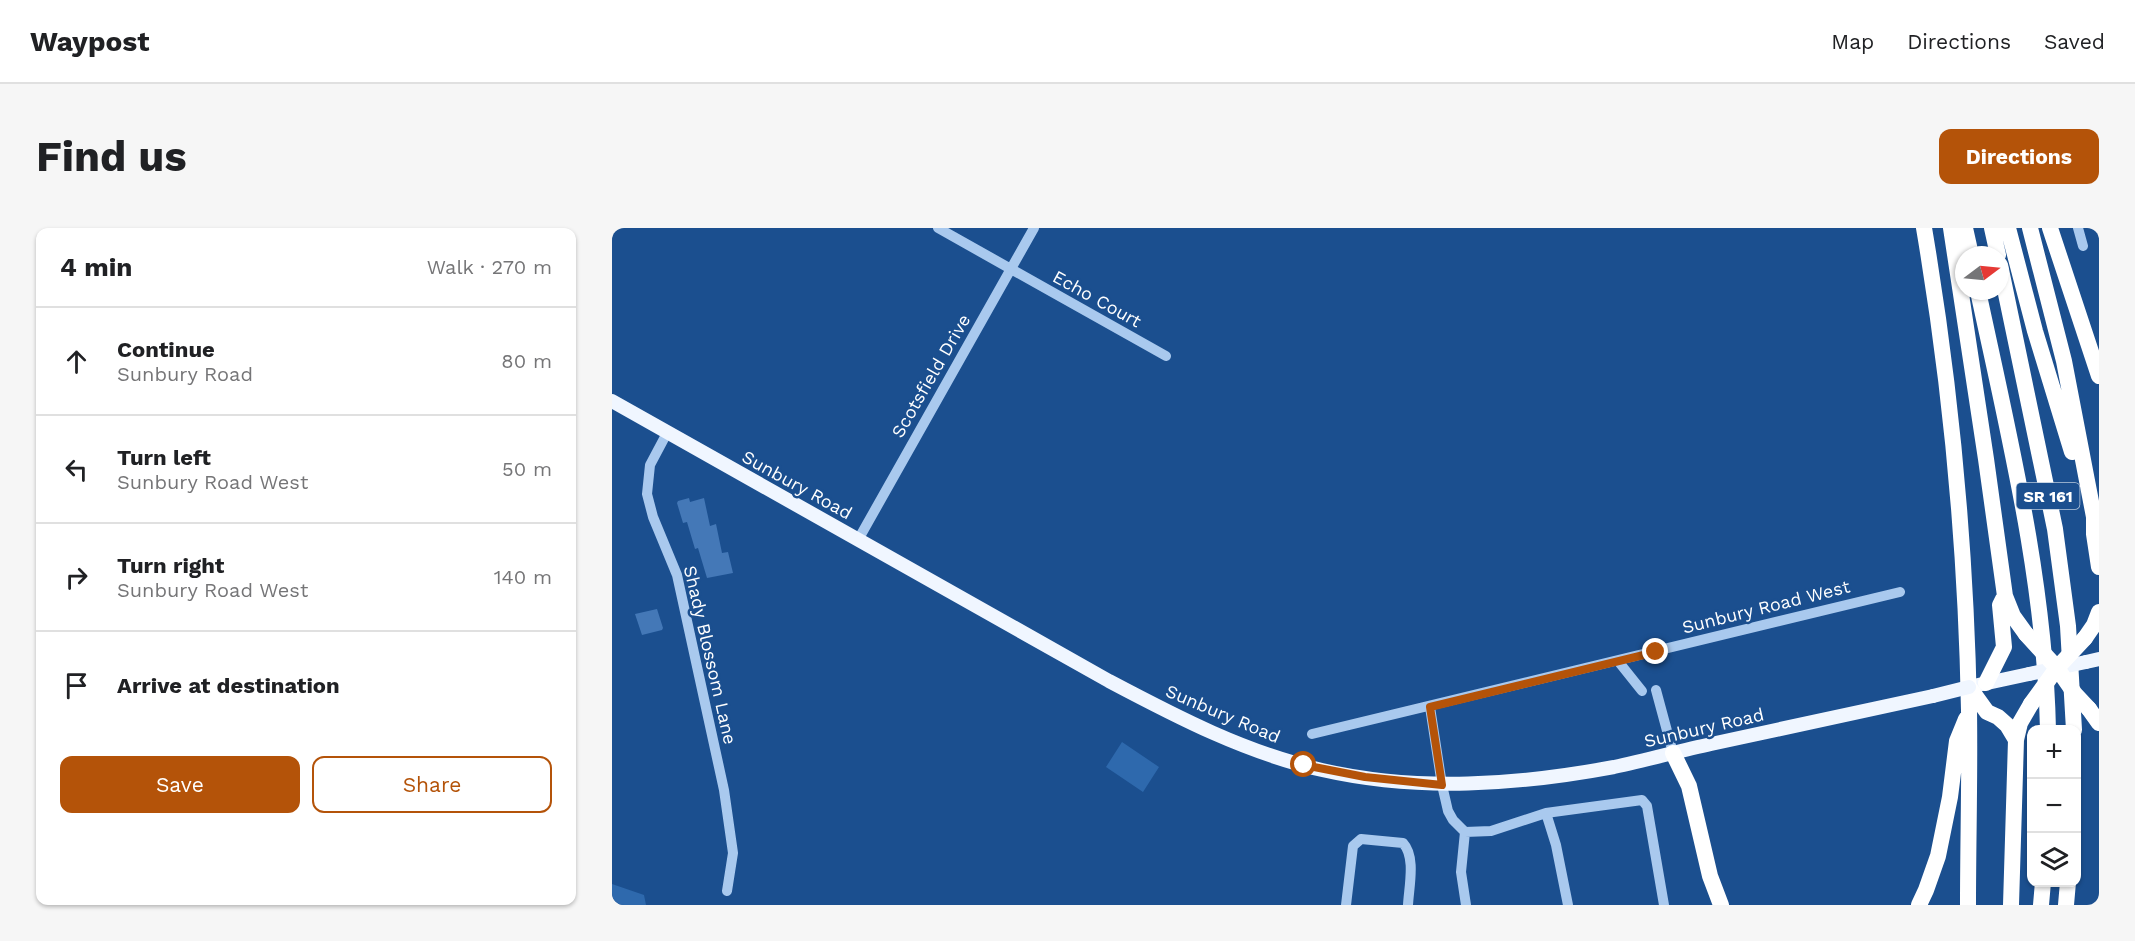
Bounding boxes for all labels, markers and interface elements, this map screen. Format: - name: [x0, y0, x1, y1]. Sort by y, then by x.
- text: Waypost: [30, 25, 149, 58]
- text: Map: [1831, 29, 1874, 54]
- text: Directions: [1907, 29, 2011, 54]
- text: Saved: [2044, 29, 2105, 54]
- button: Directions: [1939, 129, 2099, 184]
- text: Find us: [36, 132, 187, 181]
- north arrow: [1955, 246, 2009, 300]
- text: 4 min: [60, 252, 132, 282]
- text: Walk · 270 m: [427, 255, 552, 279]
- street label: Echo Court: [1049, 266, 1146, 332]
- street label: Scotsfield Drive: [887, 310, 974, 441]
- text: Continue: [117, 337, 215, 362]
- icon: ahead: [60, 345, 93, 378]
- text: 80 m: [501, 349, 552, 373]
- text: Sunbury Road: [117, 362, 253, 386]
- text: Turn left: [117, 445, 211, 470]
- street label: Sunbury Road: [739, 446, 856, 523]
- icon: left: [60, 453, 93, 486]
- text: 50 m: [502, 457, 552, 481]
- text: Sunbury Road West: [117, 470, 308, 494]
- road number: SR 161: [2016, 483, 2080, 509]
- text: Turn right: [117, 553, 224, 578]
- icon: right: [60, 561, 93, 594]
- street label: Shady Blossom Lane: [680, 563, 741, 746]
- text: 140 m: [494, 565, 552, 589]
- street label: Sunbury Road West: [1680, 575, 1852, 638]
- text: Sunbury Road West: [117, 578, 308, 602]
- route end: [1642, 638, 1668, 664]
- icon: arrive: [60, 669, 93, 702]
- text: Arrive at destination: [117, 673, 340, 698]
- street label: Sunbury Road: [1163, 680, 1284, 747]
- street label: Sunbury Road: [1642, 704, 1766, 752]
- map controls: [2027, 725, 2081, 887]
- button: +: [2027, 725, 2081, 779]
- route start: [1290, 751, 1316, 777]
- button: Save: [60, 756, 300, 813]
- button: Share: [312, 756, 552, 813]
- button: −: [2027, 779, 2081, 833]
- button: layers: [2027, 833, 2081, 887]

